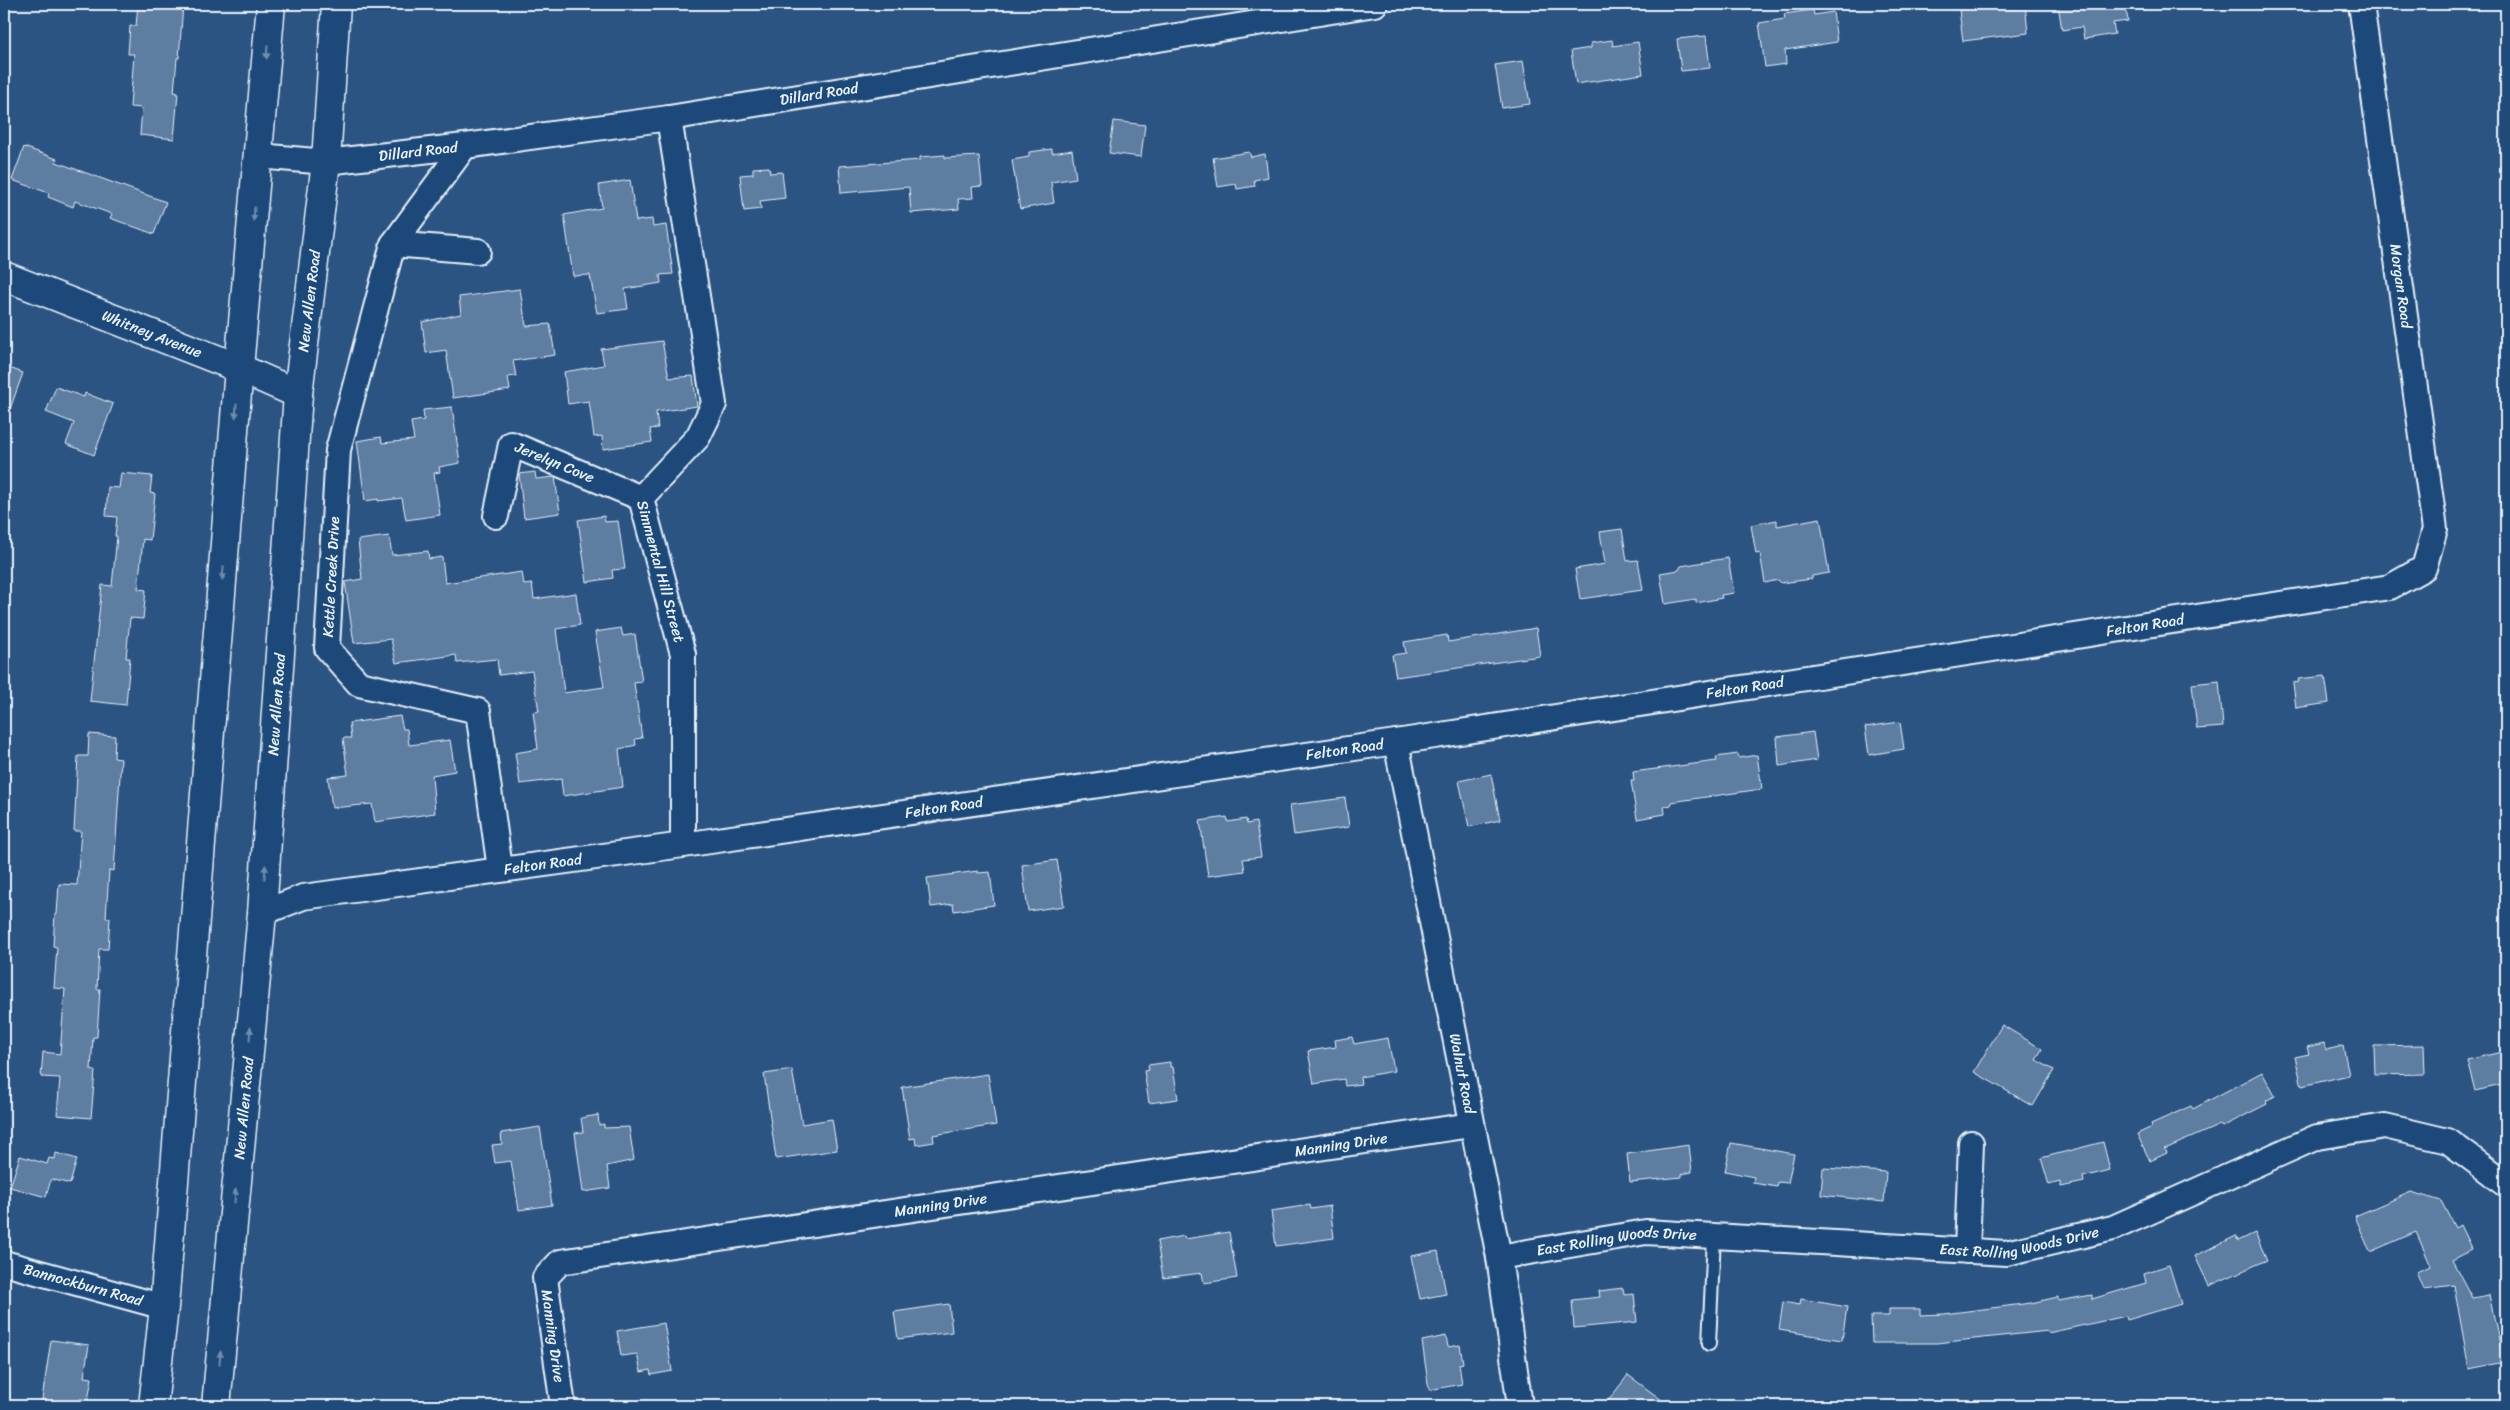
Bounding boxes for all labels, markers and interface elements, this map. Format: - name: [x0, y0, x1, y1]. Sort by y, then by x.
- one-way arrow: [263, 45, 271, 61]
- street label: Dillard Road: [778, 74, 861, 113]
- street label: Dillard Road: [377, 134, 460, 169]
- one-way arrow: [250, 207, 258, 223]
- street label: Morgan Road: [2382, 242, 2420, 331]
- street label: New Allen Road: [290, 248, 328, 354]
- street label: Whitney Avenue: [98, 303, 206, 365]
- one-way arrow: [231, 403, 239, 419]
- street label: Jerelyn Cove: [510, 434, 599, 490]
- street label: Simmental Hill Street: [629, 497, 692, 646]
- street label: Kettle Creek Drive: [315, 516, 347, 638]
- one-way arrow: [218, 565, 226, 581]
- street label: Felton Road: [2104, 606, 2187, 644]
- street label: New Allen Road: [260, 652, 293, 757]
- street label: Felton Road: [1704, 669, 1787, 706]
- street label: Felton Road: [1304, 731, 1386, 768]
- street label: Felton Road: [903, 789, 985, 826]
- street label: Felton Road: [502, 846, 584, 882]
- one-way arrow: [261, 864, 269, 880]
- one-way arrow: [247, 1026, 255, 1042]
- street label: Walnut Road: [1442, 1031, 1483, 1117]
- street label: New Allen Road: [226, 1055, 262, 1161]
- street label: Manning Drive: [1293, 1125, 1390, 1164]
- street label: Manning Drive: [892, 1185, 989, 1225]
- one-way arrow: [231, 1188, 239, 1204]
- street label: East Rolling Woods Drive: [1534, 1219, 1698, 1263]
- street label: East Rolling Woods Drive: [1939, 1219, 2102, 1267]
- street label: Bannockburn Road: [20, 1256, 147, 1314]
- street label: Manning Drive: [534, 1288, 572, 1384]
- one-way arrow: [216, 1349, 224, 1365]

